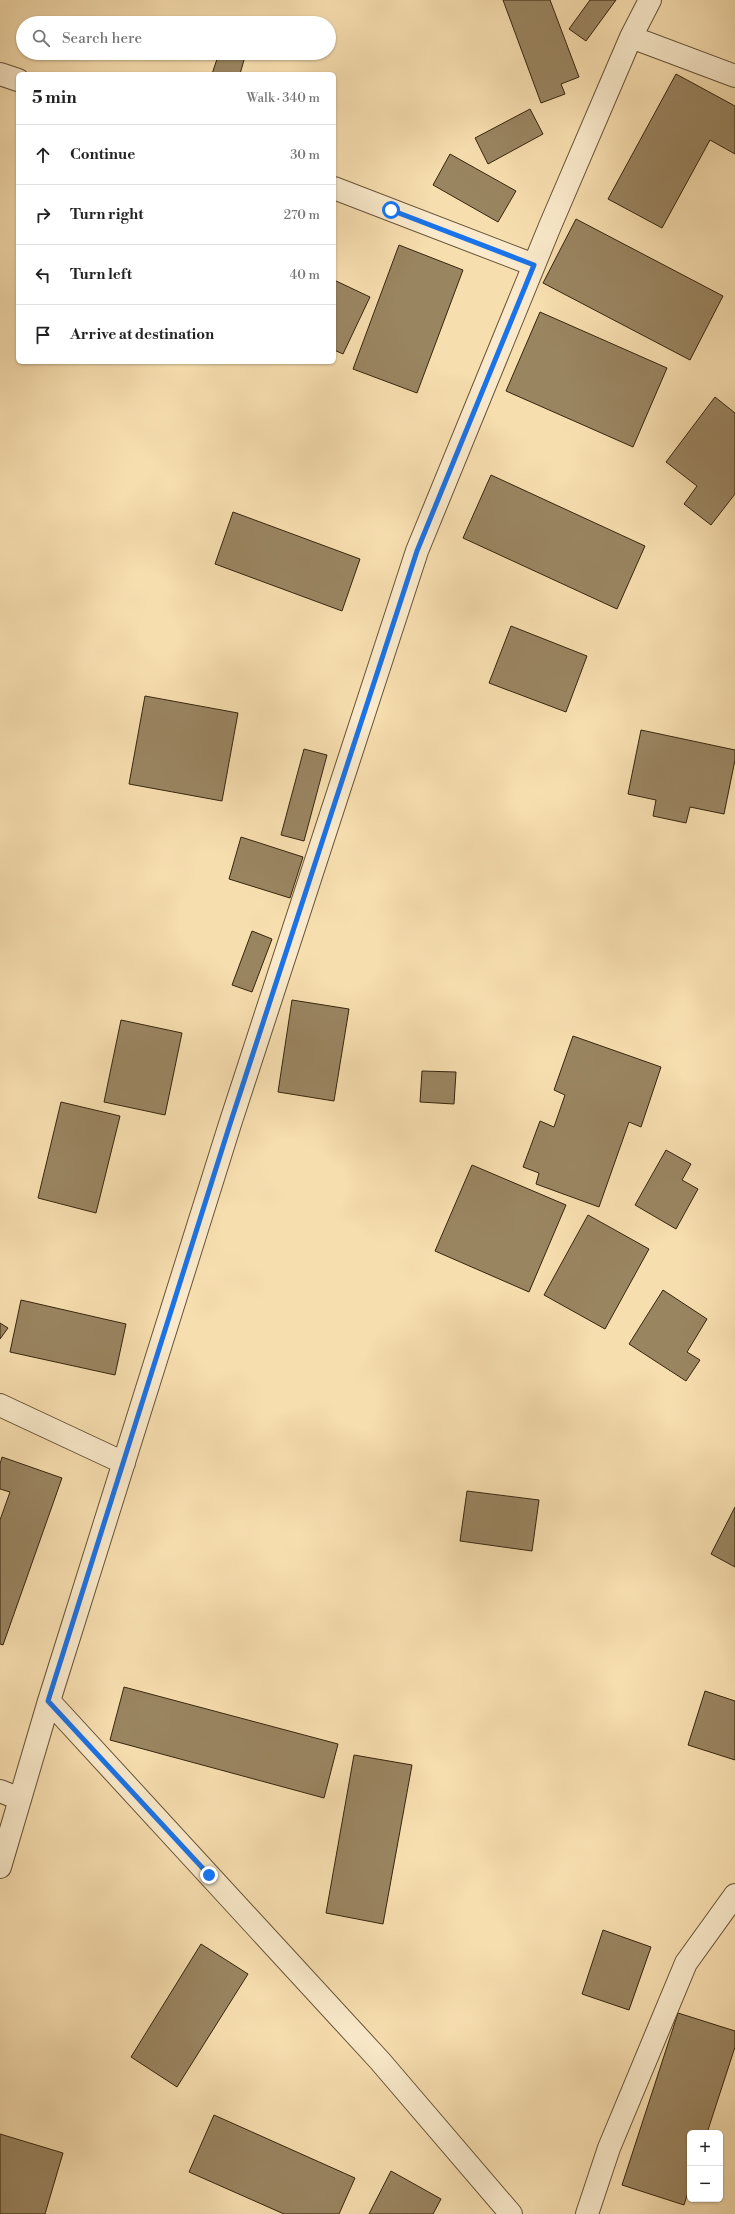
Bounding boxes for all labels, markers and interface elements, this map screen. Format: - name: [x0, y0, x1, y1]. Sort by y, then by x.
- search box: [16, 16, 336, 60]
- icon: search: [30, 27, 52, 49]
- text: Search here: [62, 29, 142, 48]
- text: 5 min: [32, 87, 77, 109]
- text: Walk · 340 m: [247, 90, 320, 106]
- icon: ahead: [32, 144, 54, 166]
- text: Continue: [70, 145, 135, 164]
- text: 30 m: [290, 147, 320, 163]
- route start: [382, 201, 400, 219]
- icon: right: [32, 204, 54, 226]
- text: Turn right: [70, 205, 144, 224]
- text: 270 m: [284, 207, 320, 223]
- icon: left: [32, 264, 54, 286]
- text: Turn left: [70, 265, 132, 284]
- text: 40 m: [290, 267, 320, 283]
- icon: arrive: [32, 324, 54, 346]
- text: Arrive at destination: [70, 325, 214, 344]
- route end: [200, 1866, 218, 1884]
- map controls: [687, 2130, 723, 2202]
- button: +: [687, 2130, 723, 2166]
- button: −: [687, 2166, 723, 2202]

